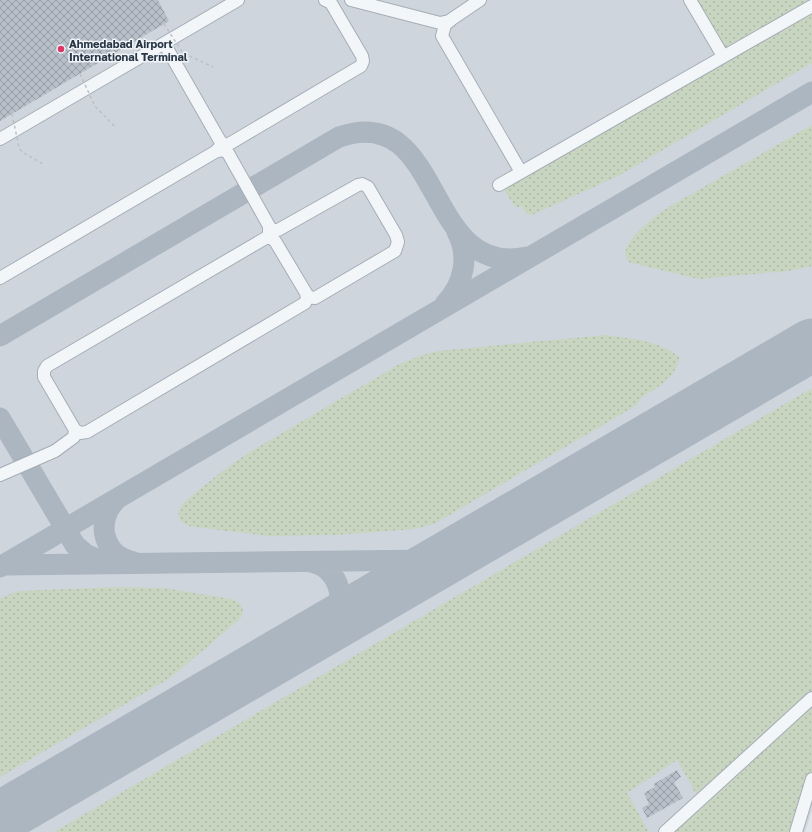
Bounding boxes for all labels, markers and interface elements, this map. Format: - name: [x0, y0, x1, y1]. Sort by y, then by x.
- place label: Ahmedabad Airport International Terminal: [69, 37, 188, 63]
- marker: Ahmedabad Airport International Terminal: [56, 44, 66, 54]

